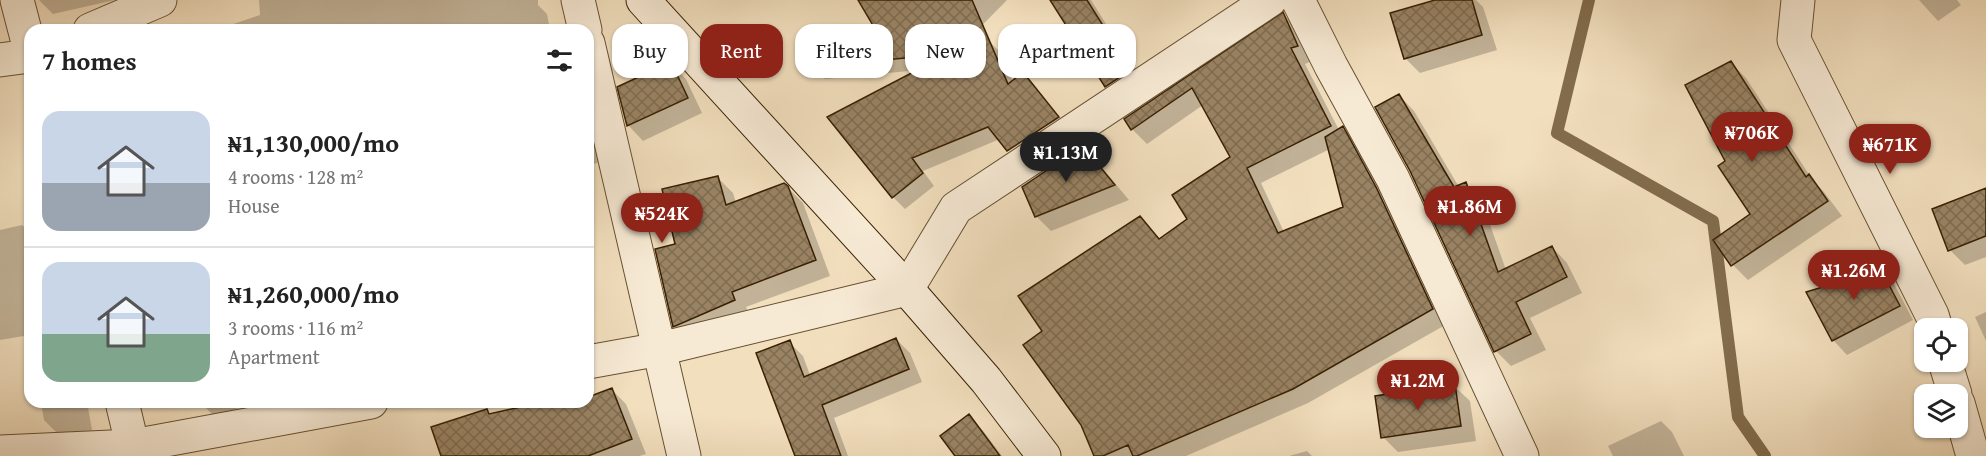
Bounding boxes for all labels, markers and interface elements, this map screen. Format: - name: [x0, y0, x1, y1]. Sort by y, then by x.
- chip: Buy: [612, 24, 688, 78]
- chip: Rent: [700, 24, 783, 78]
- chip: Filters: [795, 24, 893, 78]
- chip: New: [905, 24, 986, 78]
- chip: Apartment: [998, 24, 1136, 78]
- text: 7 homes: [42, 41, 137, 80]
- icon: filters: [543, 44, 576, 77]
- pin: ₦706K: [1710, 112, 1794, 163]
- text: ₦706K: [1725, 117, 1779, 146]
- text: ₦1,130,000/mo: [228, 123, 399, 162]
- pin: ₦671K: [1848, 124, 1932, 175]
- text: ₦671K: [1863, 129, 1917, 158]
- pin: ₦1.13M: [1017, 132, 1115, 183]
- icon: home: [90, 135, 162, 207]
- text: ₦1.13M: [1034, 137, 1098, 166]
- text: 4 rooms · 128 m²: [228, 162, 363, 191]
- pin: ₦1.86M: [1421, 186, 1519, 237]
- text: House: [228, 191, 280, 220]
- text: ₦1.86M: [1438, 191, 1502, 220]
- pin: ₦524K: [620, 193, 704, 244]
- text: ₦524K: [635, 198, 689, 227]
- pin: ₦1.26M: [1805, 250, 1903, 301]
- text: ₦1.26M: [1822, 255, 1886, 284]
- text: ₦1,260,000/mo: [228, 274, 399, 313]
- icon: home: [90, 286, 162, 358]
- text: 3 rooms · 116 m²: [228, 313, 363, 342]
- map controls: [1914, 318, 1968, 438]
- button: locate: [1914, 318, 1968, 372]
- text: Apartment: [228, 342, 320, 371]
- pin: ₦1.2M: [1376, 360, 1460, 411]
- text: ₦1.2M: [1391, 365, 1445, 394]
- button: layers: [1914, 384, 1968, 438]

